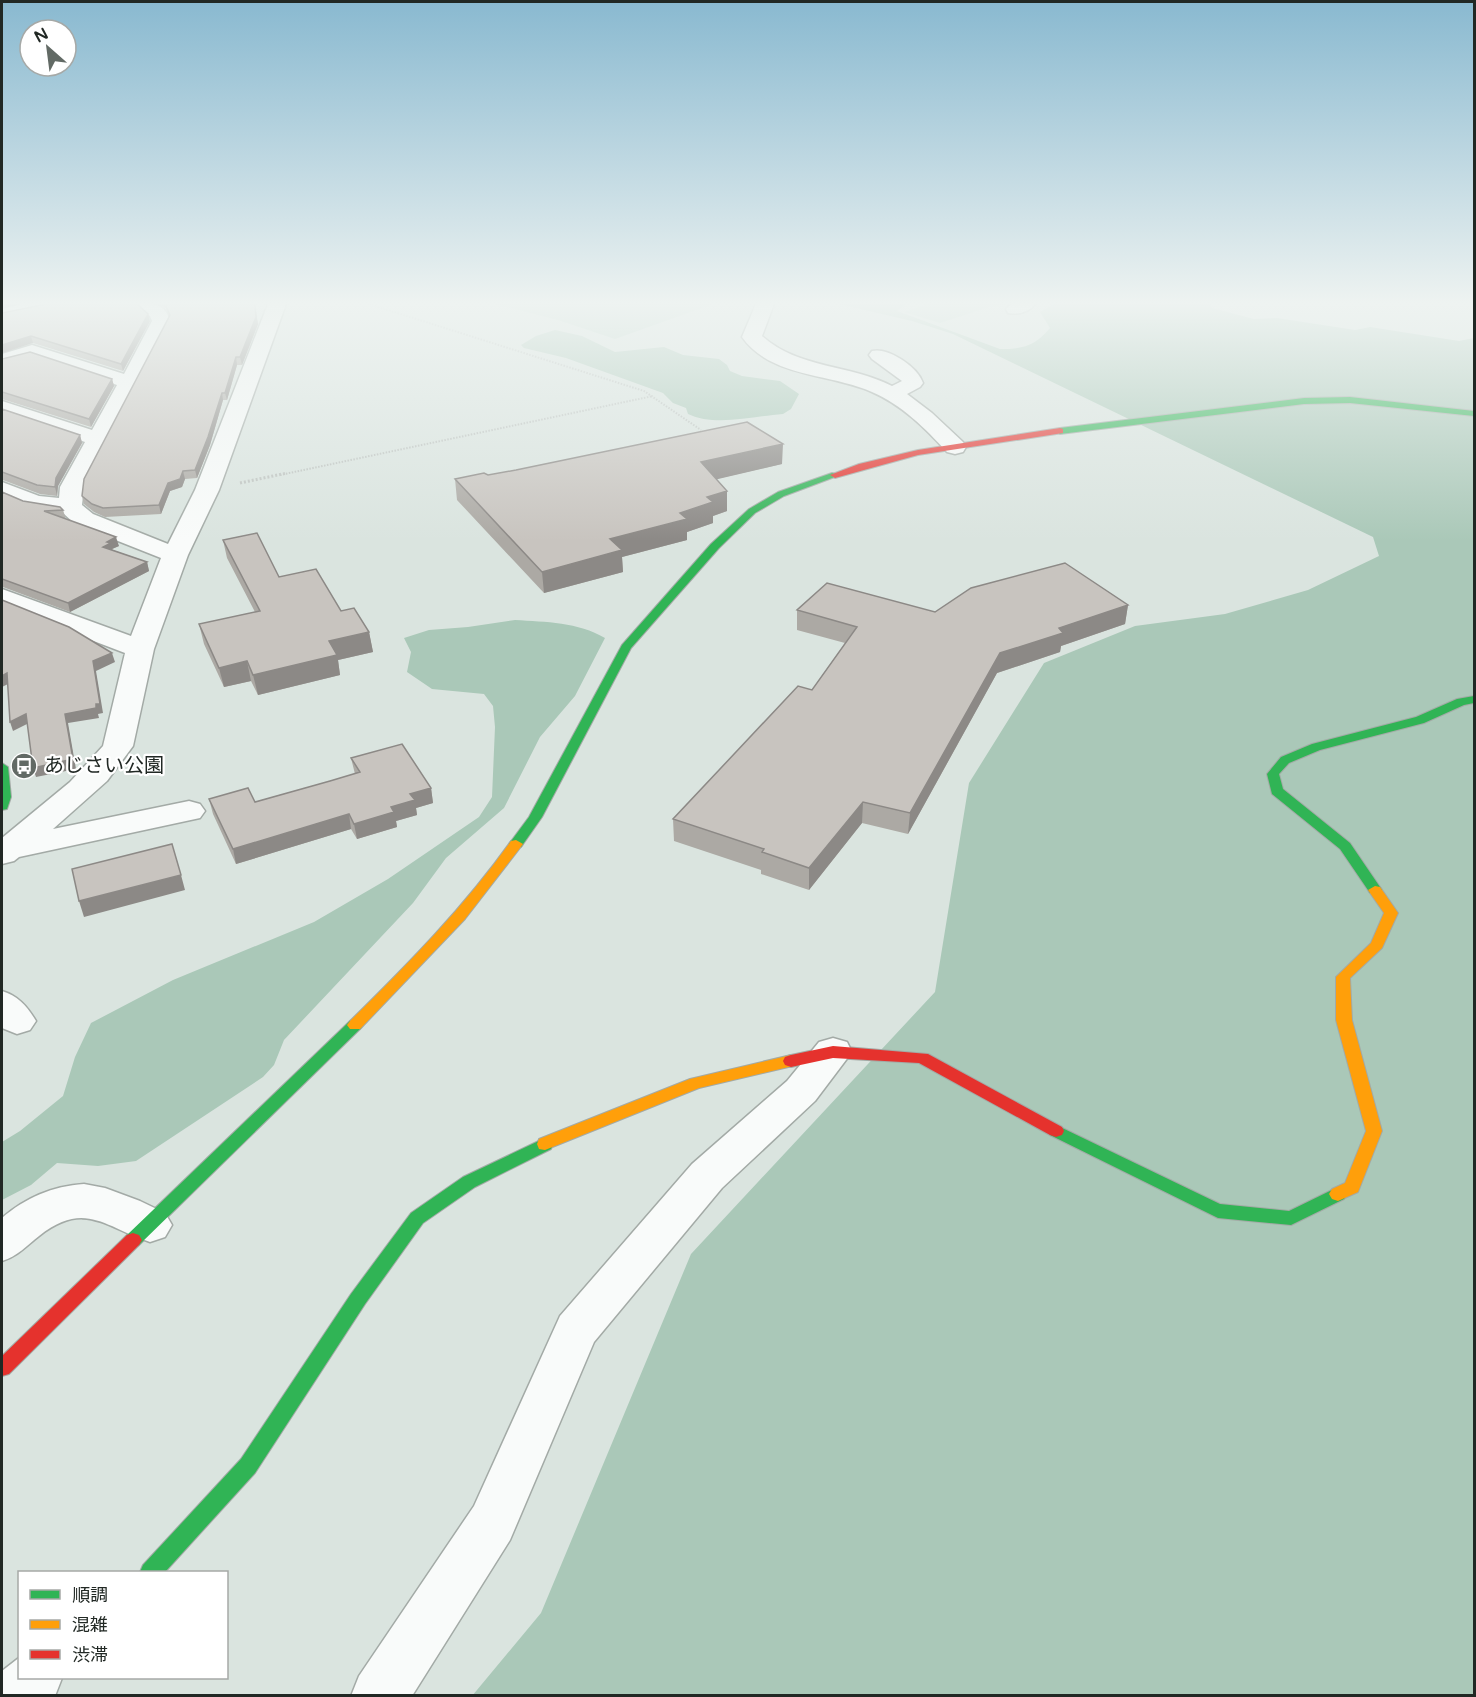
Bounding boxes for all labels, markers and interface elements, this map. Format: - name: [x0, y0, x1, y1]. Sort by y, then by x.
- north arrow: [18, 18, 78, 78]
- text: N: [31, 24, 52, 47]
- bus stop icon: あじさい公園: [9, 751, 39, 781]
- place label: あじさい公園: [44, 754, 164, 778]
- legend: [18, 1571, 228, 1679]
- text: 順調: [72, 1584, 108, 1606]
- text: 混雑: [72, 1614, 108, 1636]
- text: 渋滞: [72, 1644, 108, 1666]

